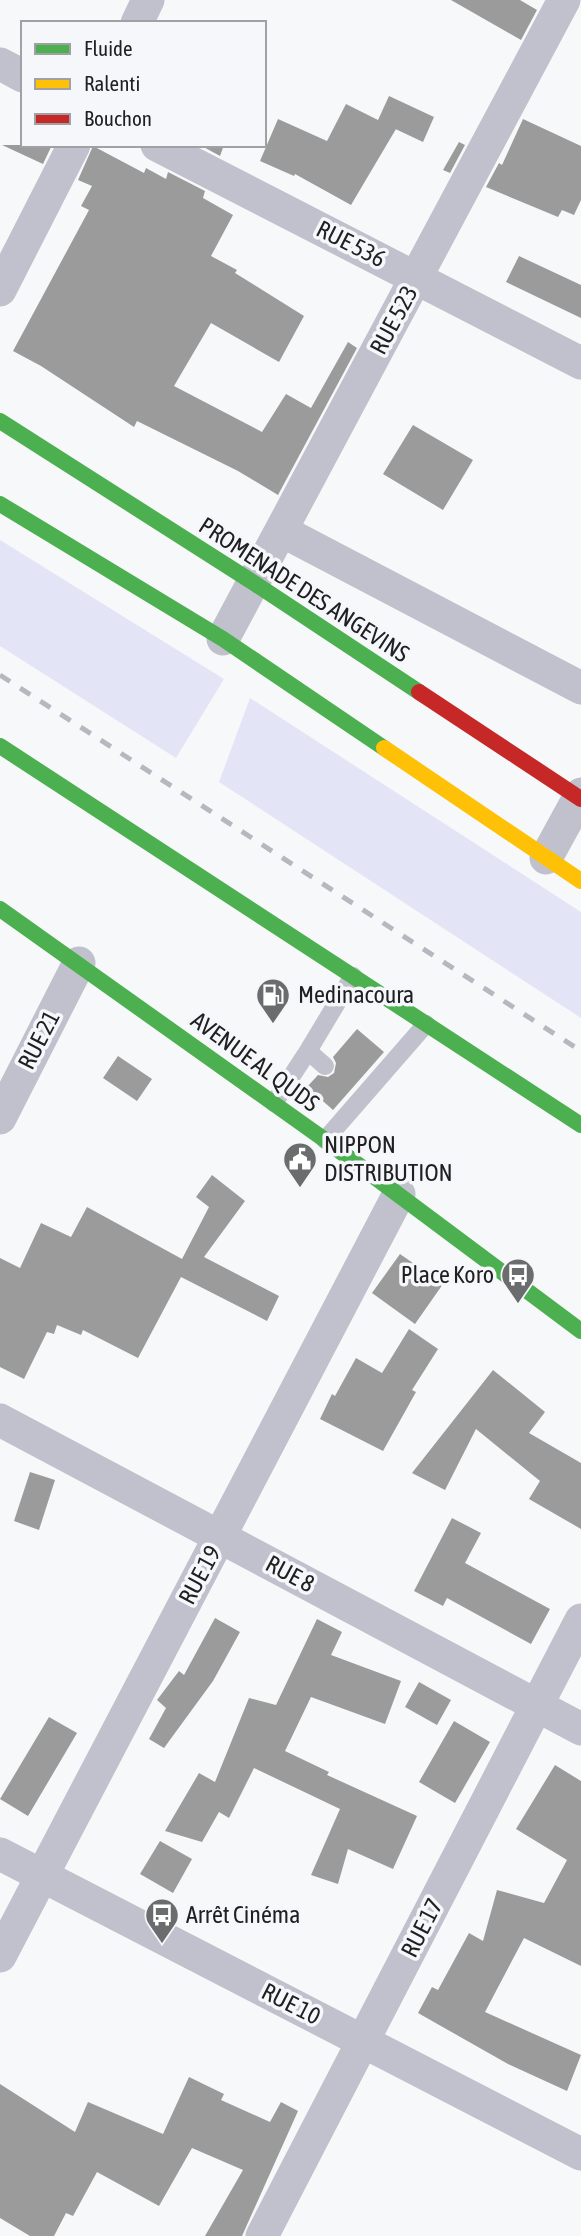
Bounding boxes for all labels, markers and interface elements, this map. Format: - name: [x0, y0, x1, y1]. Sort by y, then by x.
- legend: [21, 21, 266, 147]
- text: Fluide: [84, 36, 133, 60]
- text: Ralenti: [84, 71, 140, 95]
- text: Bouchon: [84, 106, 152, 130]
- street label: RUE 536: [312, 215, 390, 272]
- street label: RUE 523: [364, 281, 423, 359]
- street label: PROMENADE DES ANGEVINS: [194, 512, 414, 668]
- fuel station icon: Medinacoura: [254, 976, 292, 1025]
- place label: Medinacoura: [298, 981, 414, 1008]
- street label: RUE 21: [12, 1006, 65, 1074]
- street label: AVENUE AL QUDS: [186, 1006, 324, 1117]
- place label: NIPPON DISTRIBUTION: [324, 1131, 453, 1186]
- public building icon: NIPPON DISTRIBUTION: [281, 1140, 319, 1189]
- bus stop icon: Place Koro: [499, 1256, 537, 1305]
- place label: Place Koro: [401, 1261, 494, 1288]
- street label: RUE 19: [173, 1541, 226, 1609]
- street label: RUE 8: [261, 1550, 319, 1597]
- street label: RUE 17: [395, 1894, 448, 1962]
- bus stop icon: Arrêt Cinéma: [143, 1896, 181, 1945]
- place label: Arrêt Cinéma: [186, 1901, 300, 1928]
- street label: RUE 10: [257, 1977, 325, 2030]

